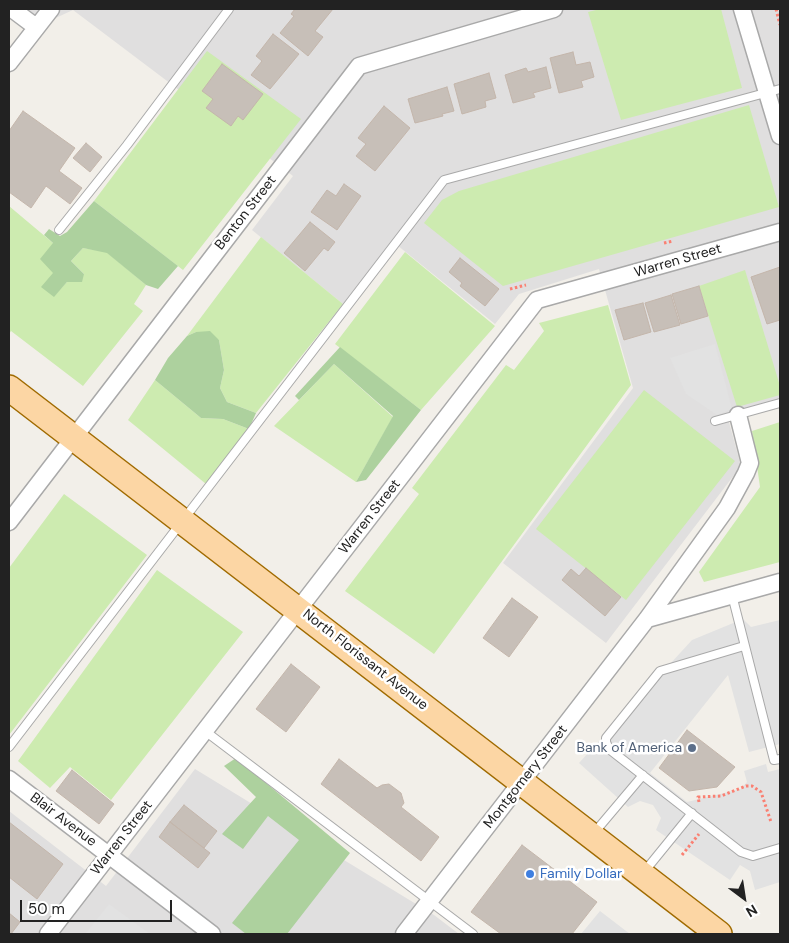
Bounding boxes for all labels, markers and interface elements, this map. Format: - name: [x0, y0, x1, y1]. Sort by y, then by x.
- street label: Benton Street: [212, 173, 280, 253]
- street label: Warren Street: [632, 241, 724, 281]
- street label: Warren Street: [336, 476, 404, 558]
- street label: North Florissant Avenue: [299, 606, 431, 714]
- street label: Montgomery Street: [481, 722, 571, 832]
- place label: Bank of America: [576, 740, 682, 756]
- marker: Bank of America: [686, 742, 698, 754]
- street label: Blair Avenue: [26, 790, 100, 850]
- street label: Warren Street: [88, 797, 156, 879]
- place label: Family Dollar: [540, 866, 622, 882]
- marker: Family Dollar: [524, 868, 536, 880]
- north arrow: [719, 873, 769, 923]
- scale bar: [22, 890, 175, 922]
- text: 50 m: [28, 899, 65, 919]
- text: N: [743, 901, 761, 921]

